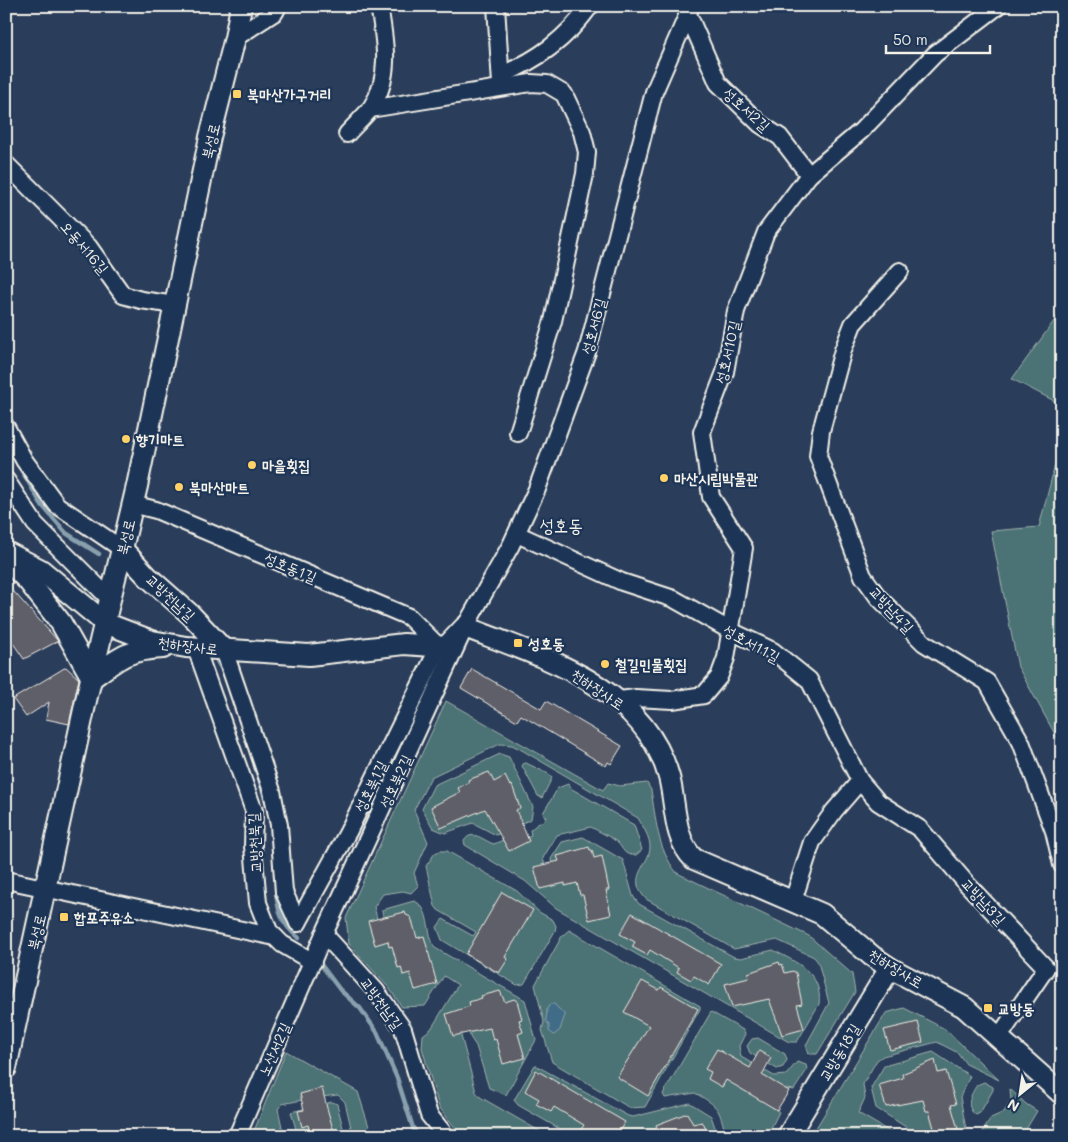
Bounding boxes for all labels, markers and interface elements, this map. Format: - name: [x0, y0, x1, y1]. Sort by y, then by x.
- scale bar: [886, 22, 989, 54]
- text: 50 m: [893, 29, 928, 49]
- street label: 성호서2길: [719, 83, 775, 135]
- place label: 북마산가구거리: [247, 84, 332, 104]
- marker: 북마산가구거리: [231, 88, 243, 100]
- street label: 북성로: [196, 121, 224, 161]
- street label: 오동서16길: [56, 216, 114, 278]
- street label: 성호서6길: [576, 296, 610, 356]
- street label: 성호서10길: [710, 318, 744, 386]
- place label: 향기마트: [135, 429, 184, 449]
- marker: 향기마트: [120, 433, 132, 445]
- place label: 마을횟집: [262, 455, 310, 475]
- marker: 마을횟집: [246, 459, 258, 471]
- place label: 마산시립박물관: [674, 468, 759, 488]
- marker: 마산시립박물관: [658, 472, 670, 484]
- place label: 북마산마트: [189, 477, 249, 497]
- marker: 북마산마트: [173, 481, 185, 493]
- district label: 성호동: [539, 513, 583, 537]
- street label: 북성로: [111, 517, 139, 557]
- street label: 성호동1길: [262, 547, 320, 587]
- street label: 교방천남길: [142, 569, 200, 625]
- street label: 교방남4길: [865, 581, 919, 637]
- street label: 성호서11길: [720, 619, 784, 667]
- street label: 천하장사로: [157, 631, 219, 659]
- place label: 성호동: [528, 633, 564, 653]
- marker: 성호동: [512, 637, 524, 649]
- place label: 철길민물횟집: [615, 654, 687, 674]
- marker: 철길민물횟집: [599, 658, 611, 670]
- street label: 천하장사로: [567, 664, 629, 714]
- street label: 성호북2길: [374, 751, 416, 811]
- street label: 성호북1길: [349, 757, 391, 815]
- street label: 교방천북길: [242, 812, 266, 874]
- street label: 교방남3길: [957, 873, 1011, 929]
- place label: 합포주유소: [73, 907, 134, 927]
- marker: 합포주유소: [58, 911, 70, 923]
- street label: 북성로: [22, 912, 50, 952]
- street label: 천하장사로: [865, 944, 927, 992]
- street label: 교방천남길: [356, 973, 408, 1033]
- place label: 교방동: [998, 998, 1034, 1018]
- marker: 교방동: [982, 1002, 994, 1014]
- street label: 노산서2길: [253, 1019, 295, 1079]
- street label: 교방동18길: [814, 1019, 864, 1085]
- north arrow: [996, 1070, 1046, 1120]
- text: N: [1004, 1095, 1023, 1117]

